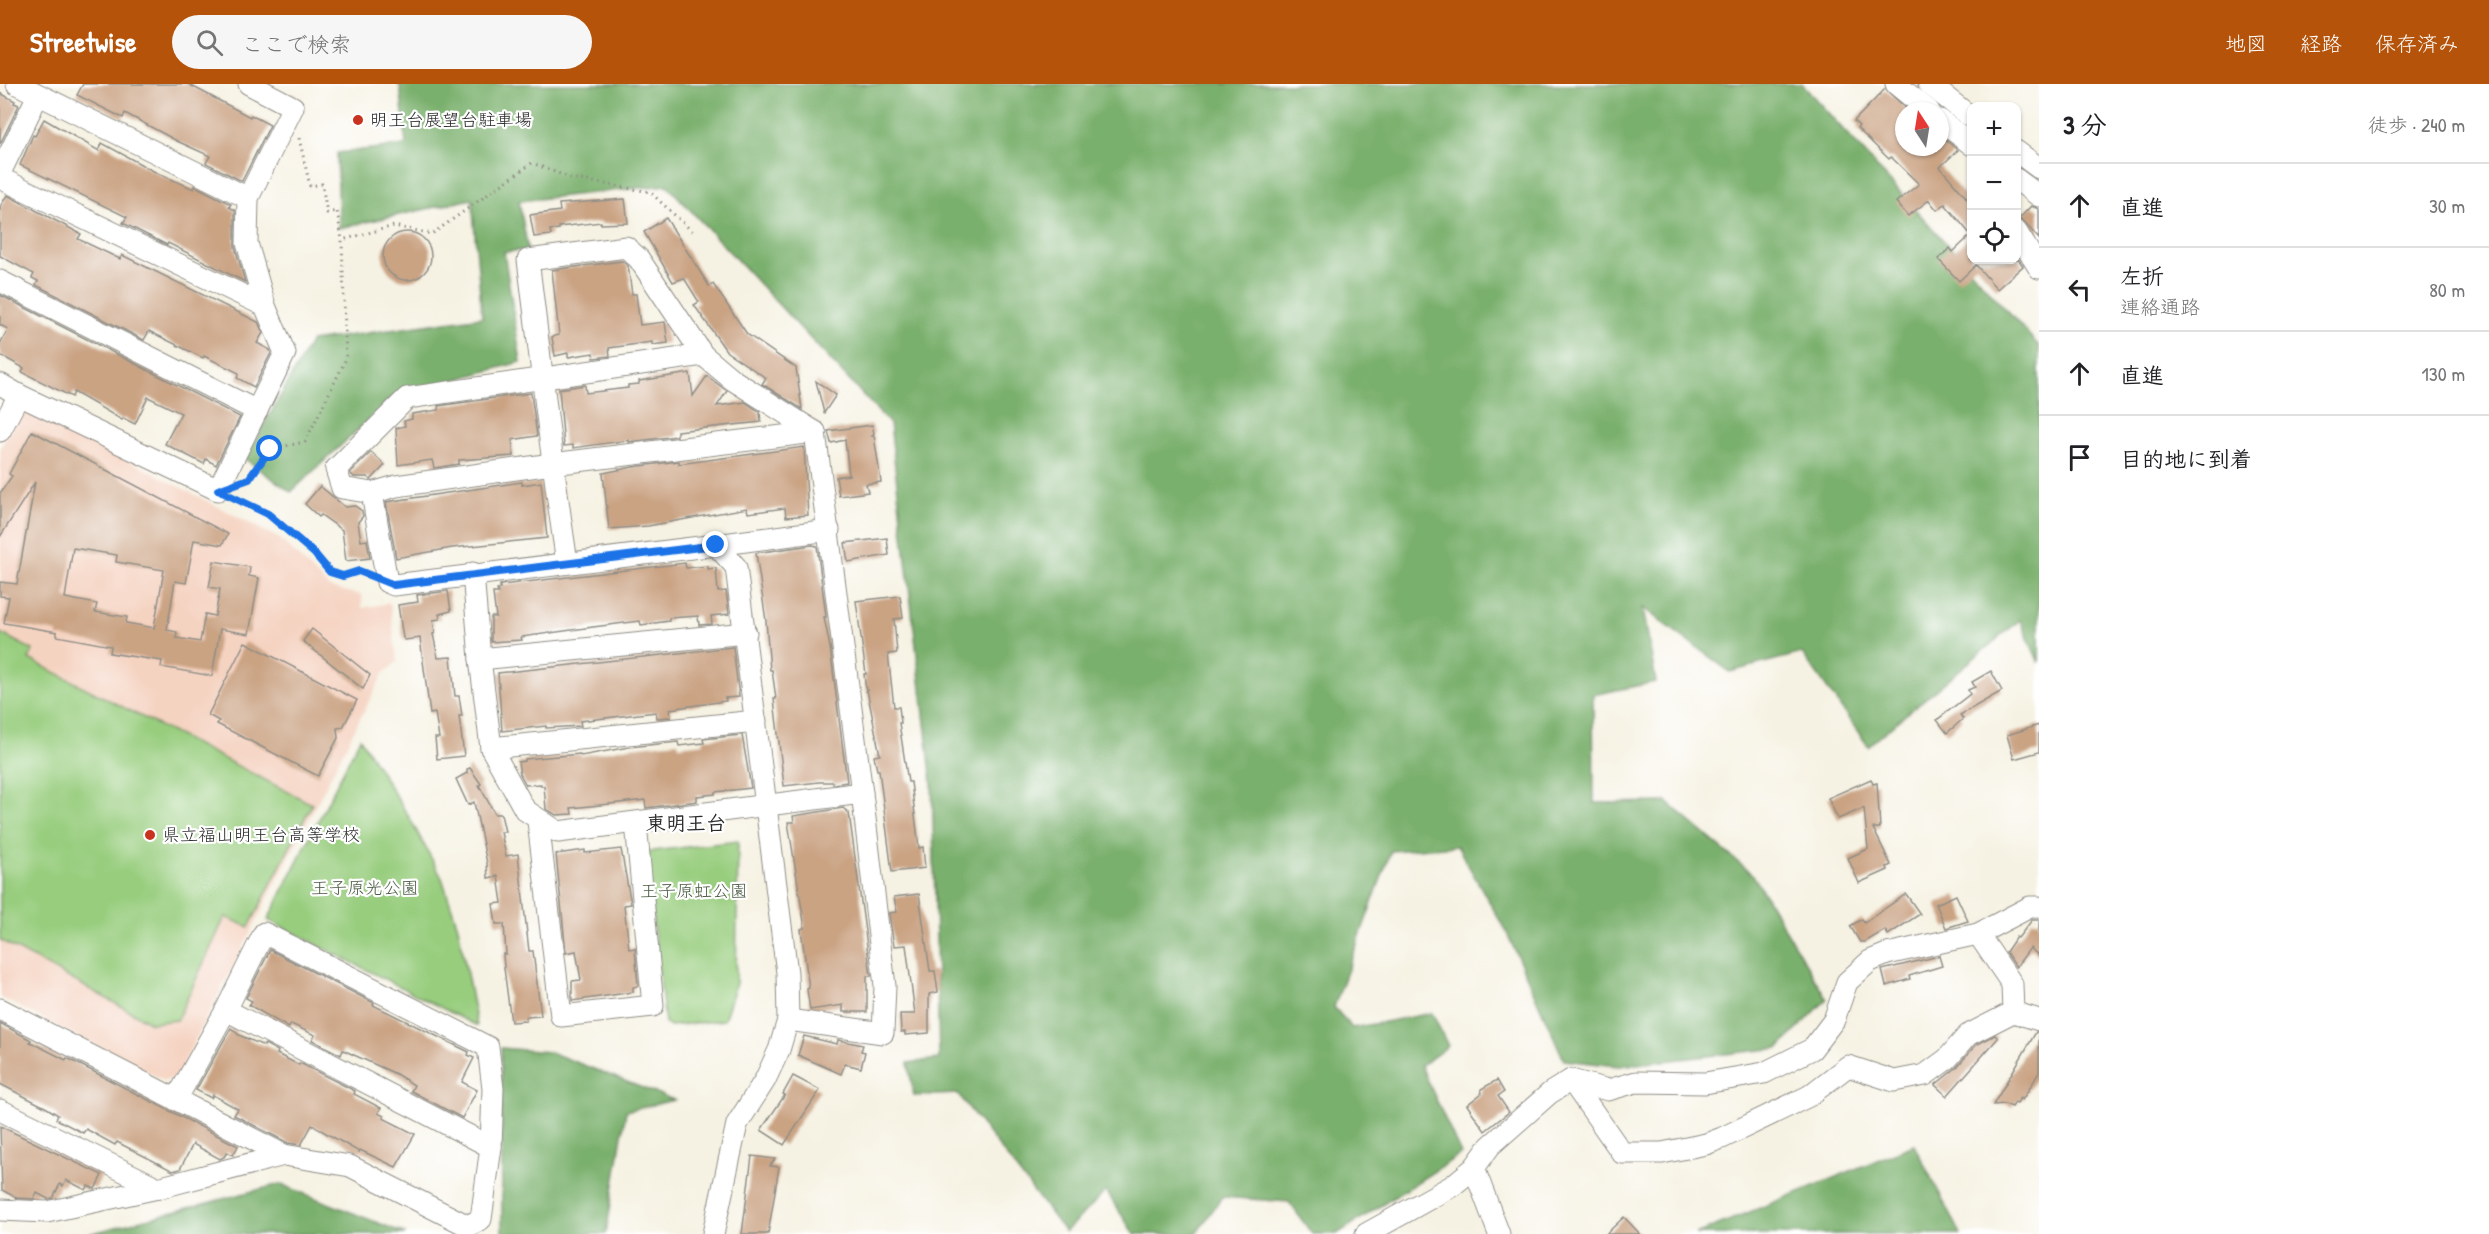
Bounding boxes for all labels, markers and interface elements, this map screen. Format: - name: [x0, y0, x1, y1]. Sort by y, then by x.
- search box: [172, 15, 592, 69]
- text: Streetwise: [30, 23, 136, 61]
- icon: search: [193, 26, 226, 59]
- text: ここで検索: [241, 29, 351, 59]
- text: 地図: [2225, 29, 2267, 58]
- text: 経路: [2300, 29, 2342, 58]
- text: 保存済み: [2375, 29, 2459, 58]
- north arrow: [1895, 102, 1949, 156]
- map controls: [1967, 102, 2021, 264]
- button: +: [1967, 102, 2021, 156]
- place label: 明王台展望台駐車場: [370, 107, 532, 132]
- text: 3 分: [2063, 107, 2107, 142]
- text: 徒歩 · 240 m: [2368, 111, 2465, 138]
- marker: 明王台展望台駐車場: [351, 113, 365, 127]
- button: −: [1967, 156, 2021, 210]
- icon: ahead: [2063, 189, 2096, 222]
- text: 直進: [2120, 192, 2164, 222]
- text: 30 m: [2429, 192, 2465, 219]
- button: locate: [1967, 210, 2021, 264]
- text: 左折: [2120, 261, 2164, 291]
- icon: left: [2063, 273, 2096, 306]
- text: 80 m: [2429, 276, 2465, 303]
- text: 連絡通路: [2120, 293, 2200, 320]
- icon: ahead: [2063, 357, 2096, 390]
- text: 直進: [2120, 360, 2164, 390]
- text: 130 m: [2422, 360, 2465, 387]
- route start: [256, 435, 282, 461]
- icon: arrive: [2063, 441, 2096, 474]
- text: 目的地に到着: [2120, 444, 2252, 474]
- route end: [702, 531, 728, 557]
- district label: 東明王台: [646, 809, 726, 836]
- place label: 県立福山明王台高等学校: [162, 822, 360, 847]
- marker: 県立福山明王台高等学校: [143, 828, 157, 842]
- park label: 王子原光公園: [311, 875, 419, 900]
- park label: 王子原虹公園: [640, 878, 748, 903]

